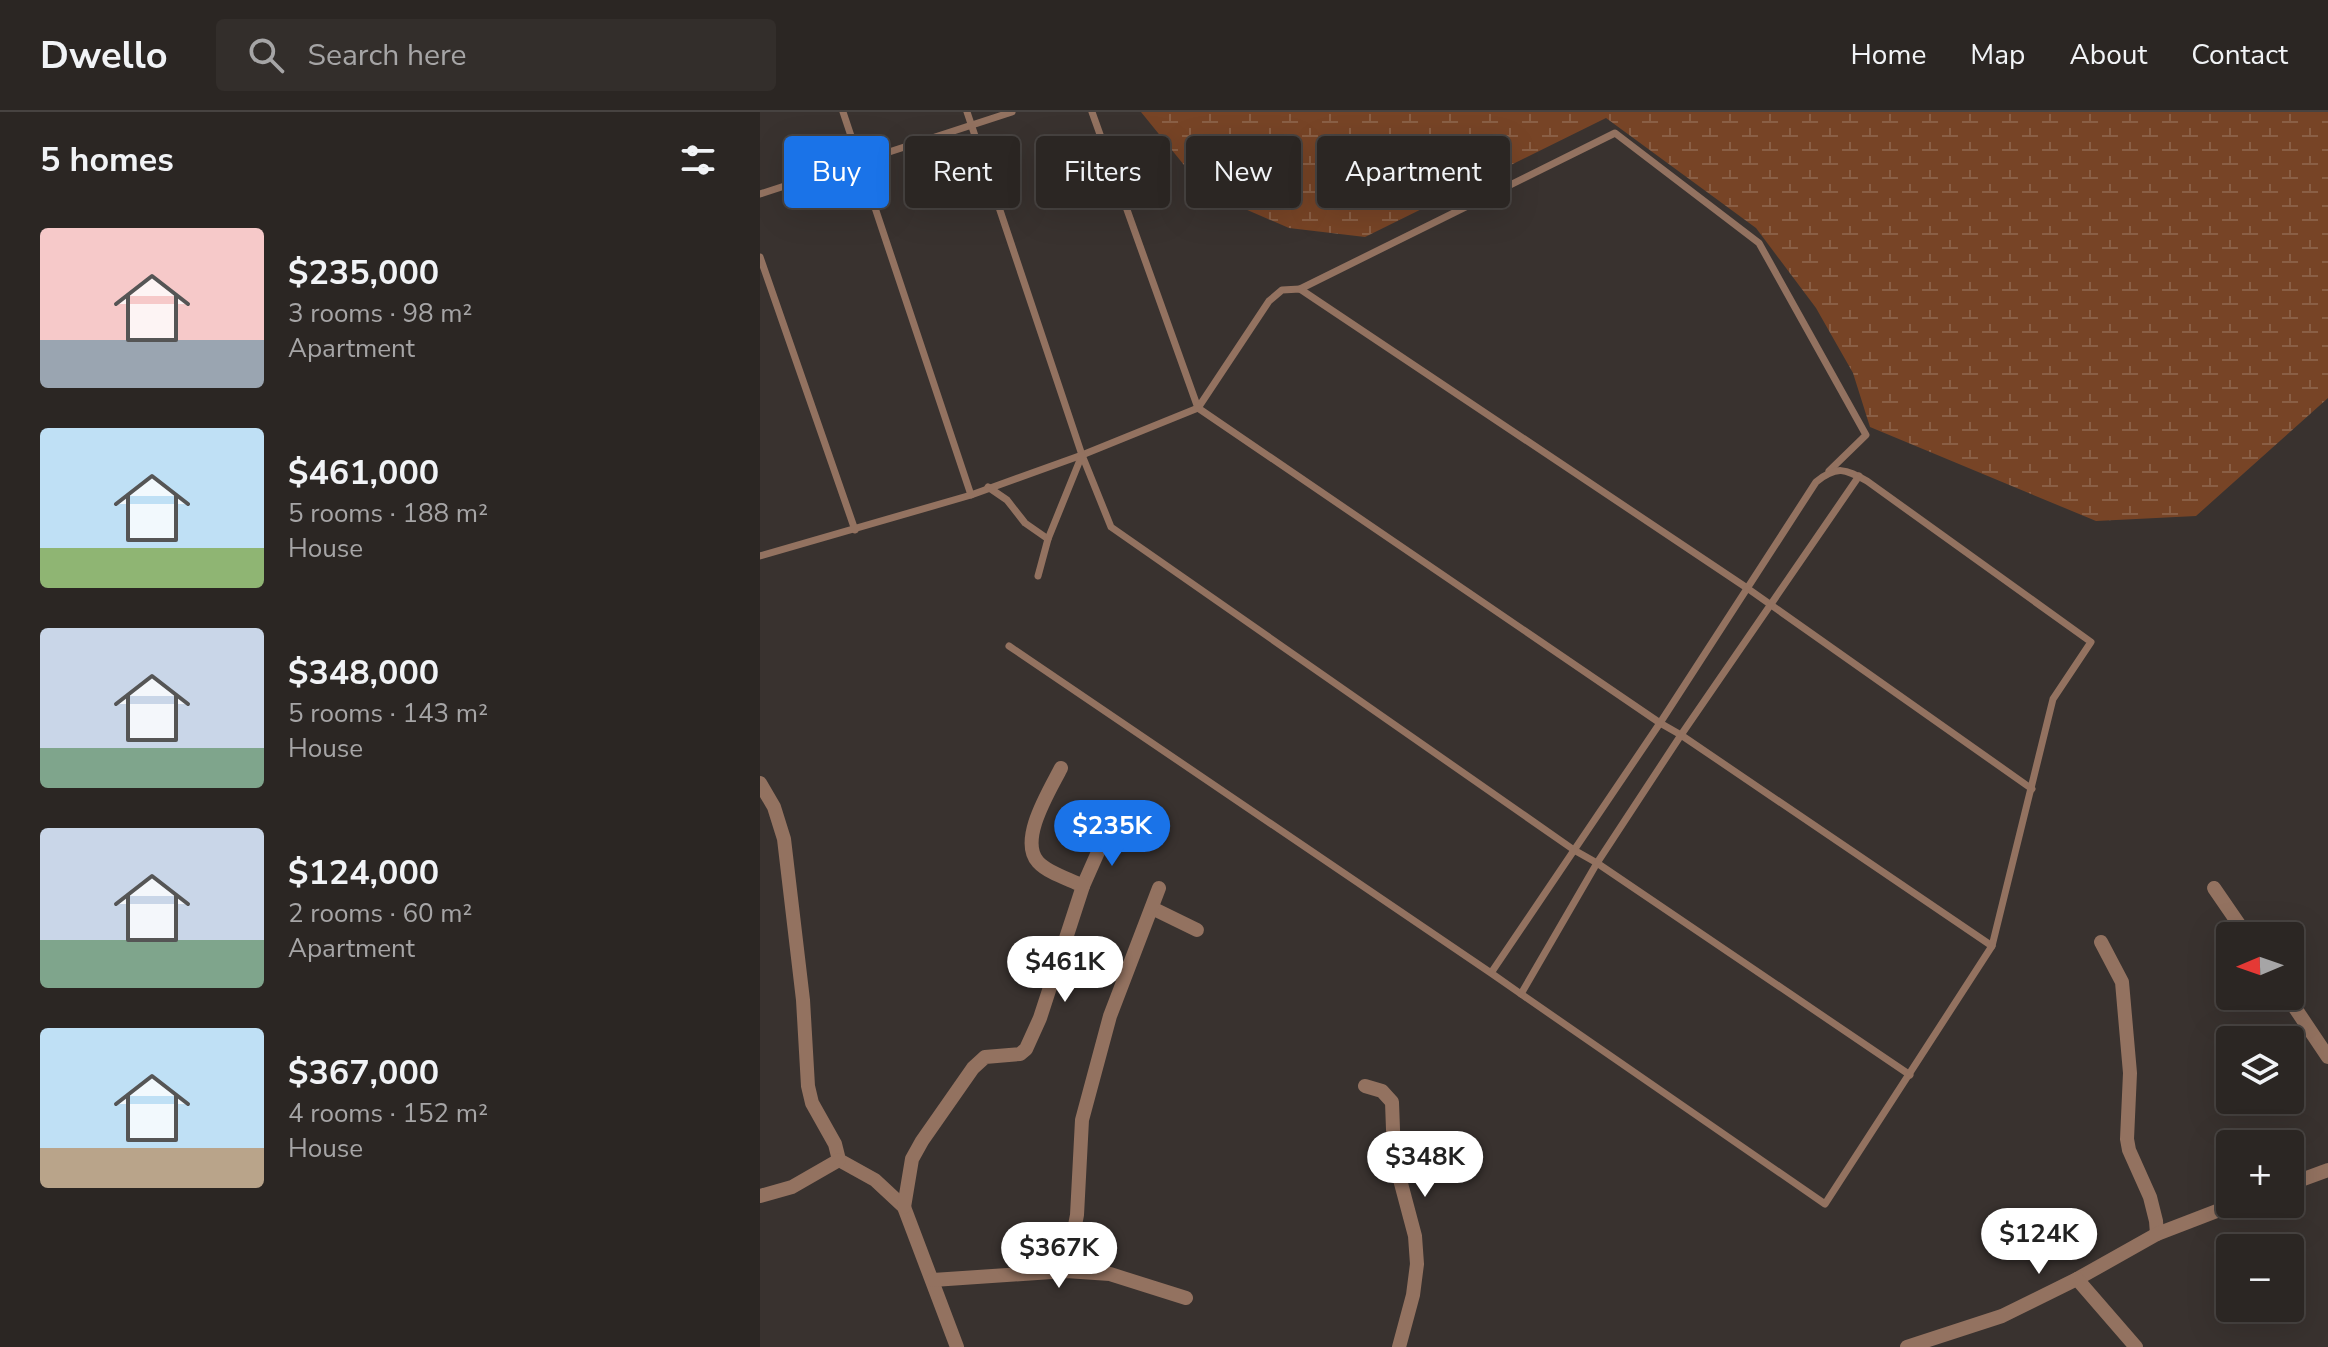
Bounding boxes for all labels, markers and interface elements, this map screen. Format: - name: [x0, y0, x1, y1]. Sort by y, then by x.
- search box: [216, 19, 776, 91]
- text: Dwello: [40, 30, 168, 81]
- icon: search: [244, 33, 288, 77]
- text: Search here: [308, 35, 467, 76]
- text: Home: [1851, 36, 1926, 74]
- text: Map: [1970, 36, 2025, 74]
- text: About: [2069, 36, 2147, 74]
- text: Contact: [2191, 36, 2288, 74]
- chip: Buy: [784, 136, 889, 208]
- chip: Rent: [905, 136, 1020, 208]
- chip: Filters: [1036, 136, 1170, 208]
- chip: New: [1186, 136, 1301, 208]
- chip: Apartment: [1317, 136, 1510, 208]
- text: 5 homes: [40, 137, 174, 183]
- icon: filters: [676, 138, 720, 182]
- text: $235,000: [288, 250, 439, 296]
- icon: home: [104, 260, 200, 356]
- text: 3 rooms · 98 m²: [288, 296, 472, 331]
- text: Apartment: [288, 331, 415, 366]
- text: $461,000: [288, 450, 439, 496]
- icon: home: [104, 460, 200, 556]
- text: 5 rooms · 188 m²: [288, 496, 488, 531]
- text: House: [288, 531, 363, 566]
- text: $348,000: [288, 650, 439, 696]
- icon: home: [104, 660, 200, 756]
- text: 5 rooms · 143 m²: [288, 696, 488, 731]
- text: House: [288, 731, 363, 766]
- pin: $235K: [1056, 800, 1168, 868]
- text: $235K: [1072, 808, 1152, 843]
- text: $124,000: [288, 850, 439, 896]
- icon: home: [104, 860, 200, 956]
- text: 2 rooms · 60 m²: [288, 896, 472, 931]
- north arrow: [2216, 922, 2304, 1010]
- map controls: [2216, 922, 2304, 1322]
- text: Apartment: [288, 931, 415, 966]
- pin: $461K: [1009, 936, 1121, 1004]
- text: $461K: [1025, 944, 1105, 979]
- button: layers: [2216, 1026, 2304, 1114]
- text: $367,000: [288, 1050, 439, 1096]
- icon: home: [104, 1060, 200, 1156]
- text: 4 rooms · 152 m²: [288, 1096, 488, 1131]
- button: +: [2216, 1130, 2304, 1218]
- text: House: [288, 1131, 363, 1166]
- pin: $348K: [1369, 1131, 1481, 1199]
- text: $348K: [1385, 1139, 1465, 1174]
- pin: $124K: [1983, 1208, 2095, 1276]
- text: $124K: [1999, 1216, 2079, 1251]
- pin: $367K: [1003, 1222, 1115, 1290]
- text: $367K: [1019, 1230, 1099, 1265]
- button: −: [2216, 1234, 2304, 1322]

